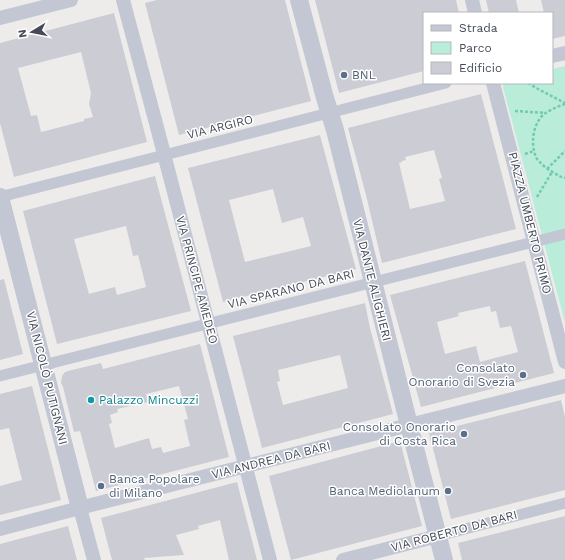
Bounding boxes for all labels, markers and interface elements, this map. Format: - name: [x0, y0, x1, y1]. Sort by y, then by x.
- north arrow: [12, 12, 52, 52]
- legend: [423, 12, 553, 84]
- text: Strada: [459, 21, 498, 35]
- text: N: [16, 29, 30, 39]
- text: Parco: [459, 41, 492, 55]
- text: Edificio: [459, 61, 502, 75]
- place label: BNL: [352, 68, 376, 82]
- marker: BNL: [339, 70, 349, 80]
- street label: VIA ARGIRO: [186, 112, 254, 142]
- street label: PIAZZA UMBERTO PRIMO: [506, 151, 554, 295]
- street label: VIA PRINCIPE AMEDEO: [173, 215, 221, 345]
- street label: VIA DANTE ALIGHIERI: [350, 217, 394, 343]
- street label: VIA SPARANO DA BARI: [226, 266, 356, 312]
- street label: VIA NICOLÒ PUTIGNANI: [24, 310, 70, 446]
- place label: Consolato Onorario di Svezia: [409, 361, 515, 389]
- marker: Consolato Onorario di Svezia: [518, 370, 528, 380]
- place label: Palazzo Mincuzzi: [99, 393, 199, 407]
- marker: Palazzo Mincuzzi: [86, 395, 96, 405]
- place label: Consolato Onorario di Costa Rica: [343, 420, 456, 448]
- marker: Consolato Onorario di Costa Rica: [459, 429, 469, 439]
- street label: VIA ANDREA DA BARI: [210, 438, 332, 482]
- place label: Banca Popolare di Milano: [109, 472, 200, 500]
- marker: Banca Popolare di Milano: [96, 481, 106, 491]
- place label: Banca Mediolanum: [329, 484, 440, 498]
- marker: Banca Mediolanum: [443, 486, 453, 496]
- street label: VIA ROBERTO DA BARI: [389, 507, 519, 555]

